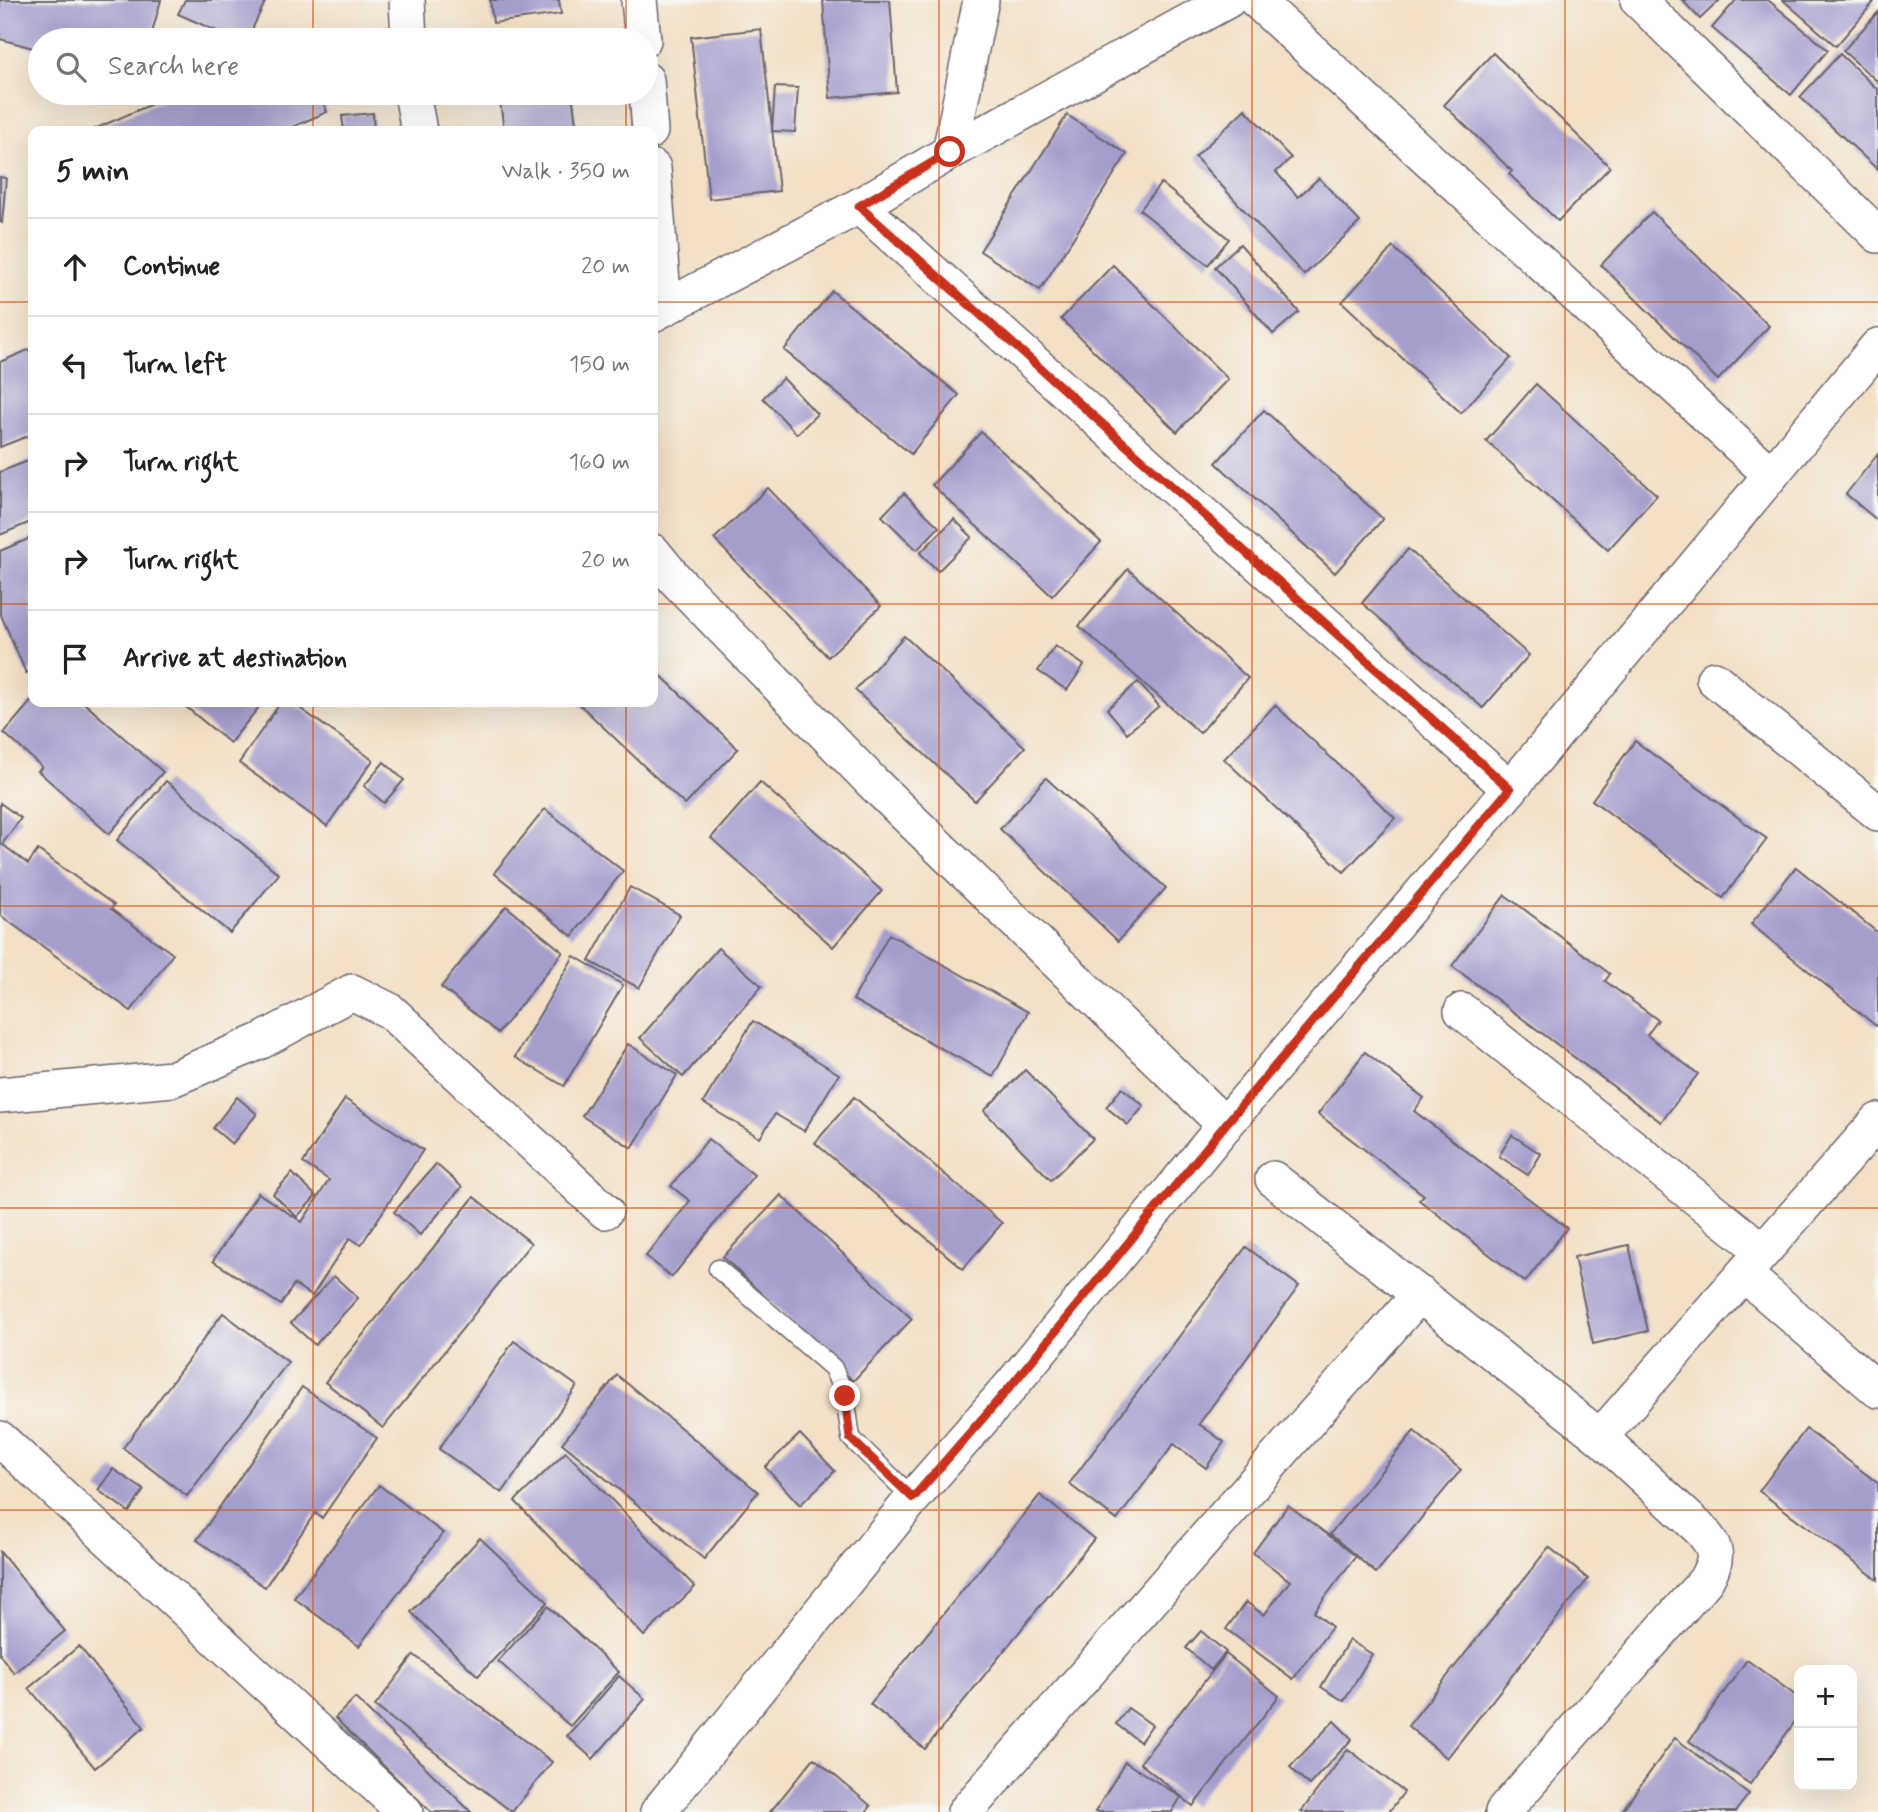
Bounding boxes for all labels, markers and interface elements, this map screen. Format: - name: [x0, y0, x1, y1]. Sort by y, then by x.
- search box: [28, 28, 658, 105]
- icon: search: [52, 48, 90, 86]
- text: Search here: [108, 50, 239, 84]
- route start: [934, 136, 965, 167]
- text: 5 min: [56, 152, 130, 191]
- text: Walk · 350 m: [502, 157, 630, 187]
- icon: ahead: [56, 248, 94, 286]
- text: Continue: [123, 250, 220, 284]
- text: 20 m: [581, 252, 630, 282]
- icon: left: [56, 346, 94, 384]
- text: Turn left: [123, 348, 227, 382]
- text: 150 m: [569, 350, 630, 380]
- icon: right: [56, 444, 94, 482]
- text: Turn right: [123, 446, 239, 480]
- text: 160 m: [569, 448, 630, 478]
- icon: right: [56, 542, 94, 580]
- text: Turn right: [123, 544, 239, 578]
- text: 20 m: [581, 546, 630, 576]
- icon: arrive: [56, 640, 94, 678]
- text: Arrive at destination: [123, 642, 347, 676]
- route end: [829, 1380, 860, 1411]
- map controls: [1794, 1665, 1857, 1791]
- button: +: [1794, 1665, 1857, 1728]
- button: −: [1794, 1728, 1857, 1791]

